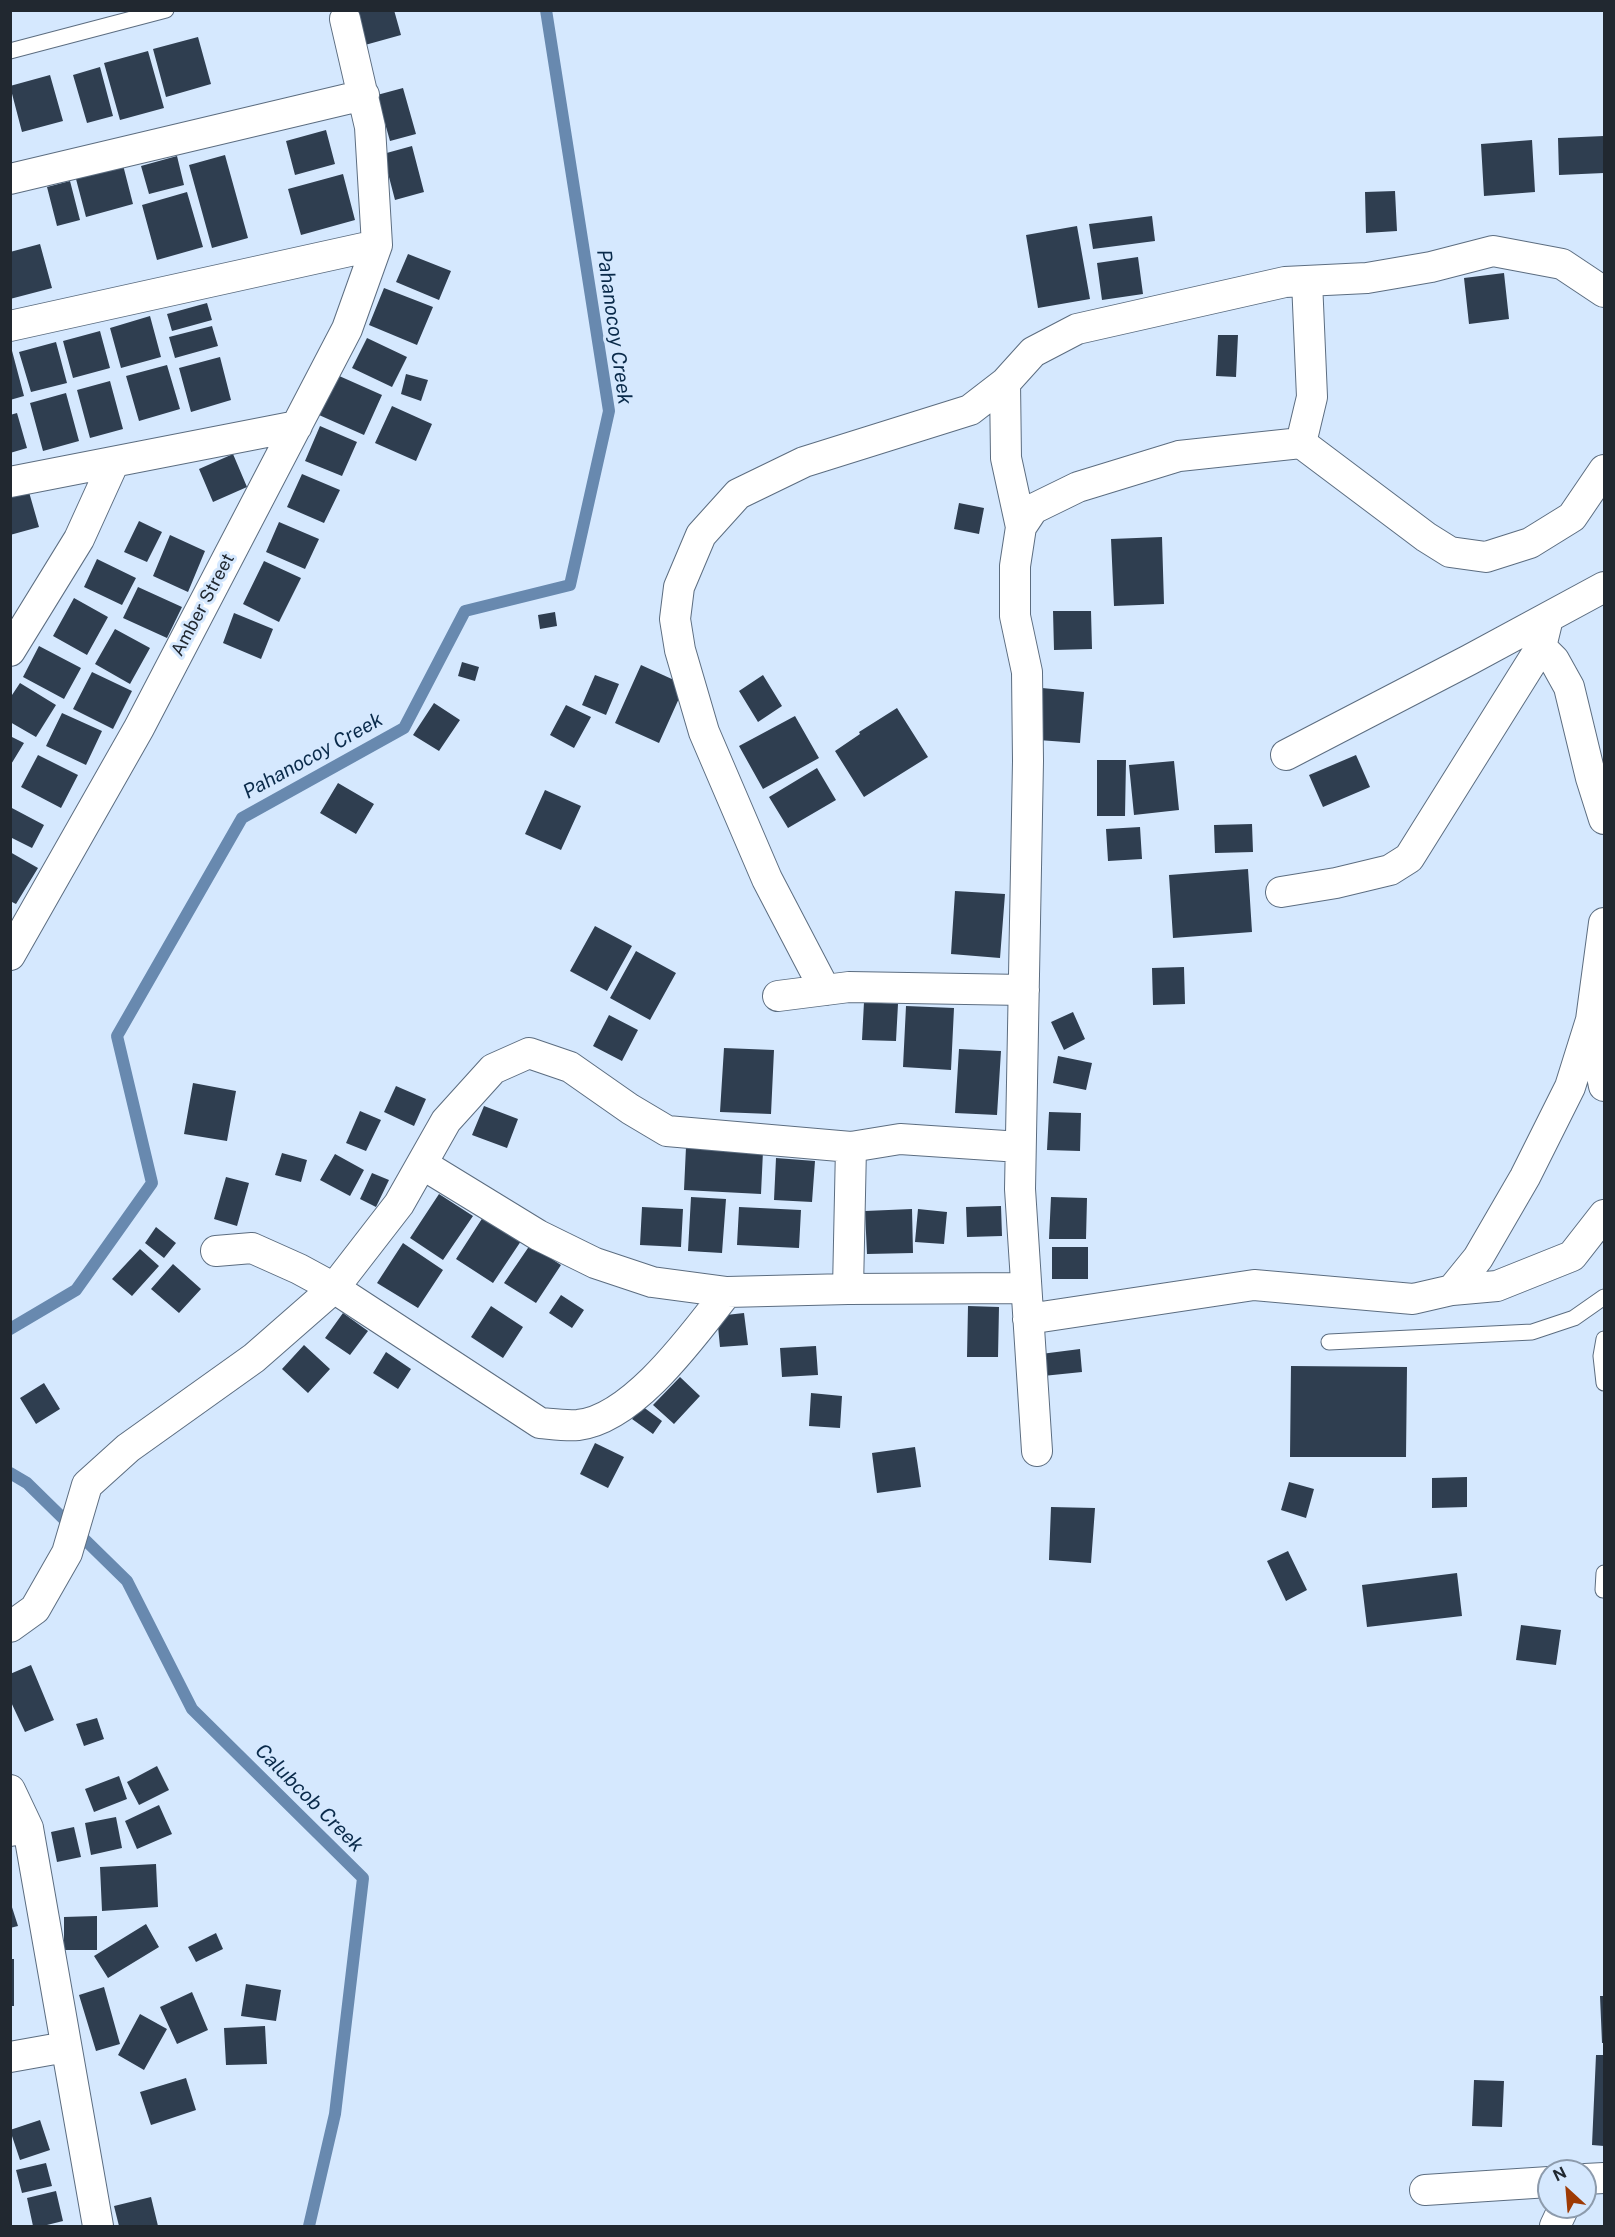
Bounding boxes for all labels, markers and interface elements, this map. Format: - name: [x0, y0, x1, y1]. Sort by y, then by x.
- water label: Pahanocoy Creek: [591, 248, 637, 406]
- street label: Amber Street: [167, 550, 239, 660]
- water label: Pahanocoy Creek: [239, 708, 387, 804]
- water label: Calubcob Creek: [250, 1739, 368, 1857]
- north arrow: [1537, 2159, 1597, 2219]
- text: N: [1550, 2163, 1570, 2185]

